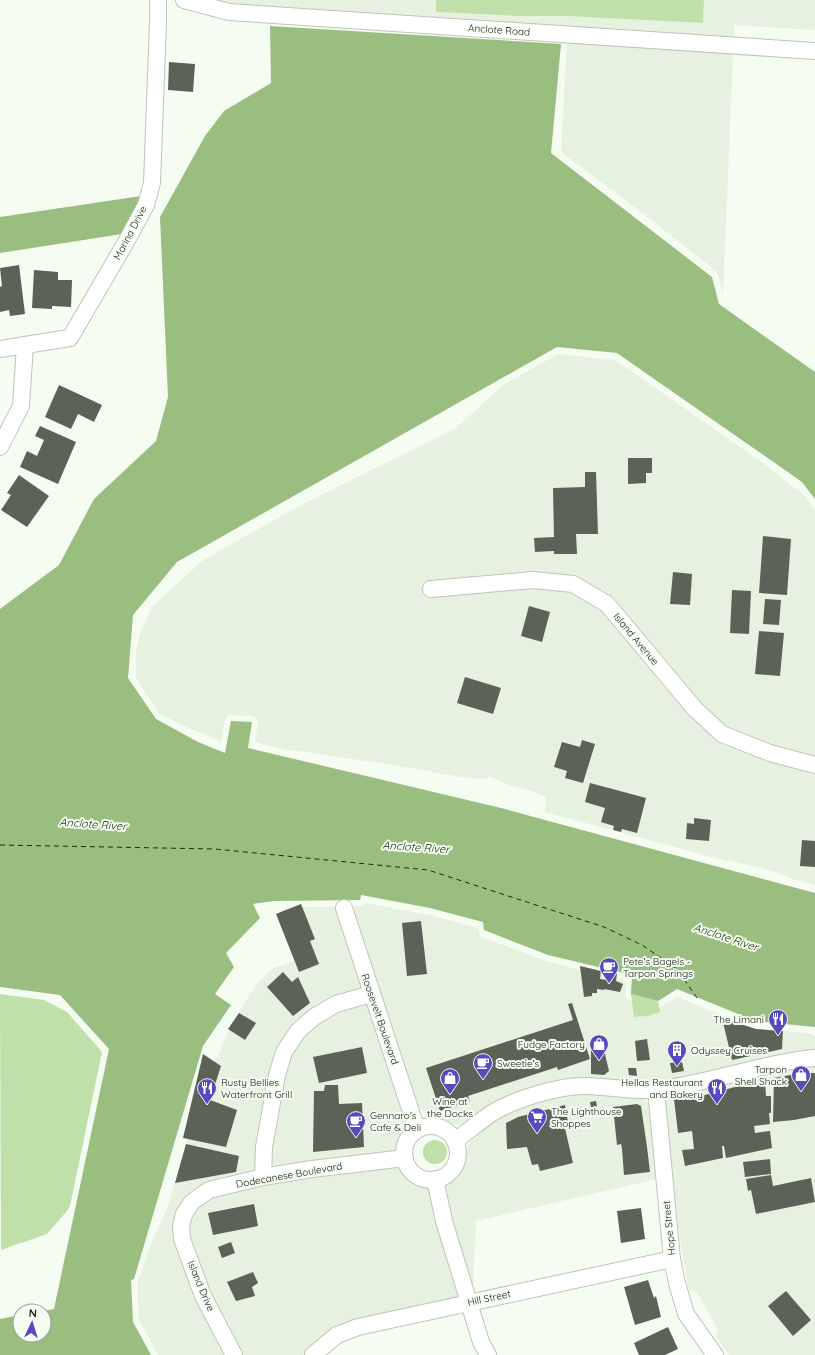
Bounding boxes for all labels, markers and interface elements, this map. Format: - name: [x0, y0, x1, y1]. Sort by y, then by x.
- street label: Anclote Road: [468, 21, 530, 39]
- street label: Marina Drive: [110, 204, 150, 262]
- street label: Island Avenue: [610, 610, 662, 668]
- water label: Anclote River: [59, 815, 129, 833]
- water label: Anclote River: [382, 838, 452, 856]
- water label: Anclote River: [692, 920, 762, 955]
- place label: Pete's Bagels - Tarpon Springs: [623, 955, 693, 980]
- cafe icon: Pete's Bagels - Tarpon Springs: [598, 956, 620, 984]
- street label: Roosevelt Boulevard: [358, 972, 402, 1066]
- restaurant icon: The Limani: [767, 1008, 789, 1036]
- place label: The Limani: [713, 1013, 764, 1026]
- shop icon: Fudge Factory: [588, 1033, 610, 1061]
- place label: Fudge Factory: [518, 1038, 585, 1051]
- building icon: Odyssey Cruises: [666, 1039, 688, 1067]
- place label: Odyssey Cruises: [691, 1044, 767, 1057]
- cafe icon: Sweetie's: [472, 1052, 494, 1080]
- place label: Sweetie's: [497, 1057, 540, 1070]
- place label: Tarpon Shell Shack: [735, 1063, 787, 1088]
- shop icon: Tarpon Shell Shack: [790, 1064, 812, 1092]
- shop icon: Wine at the Docks: [439, 1067, 461, 1095]
- place label: Rusty Bellies Waterfront Grill: [221, 1076, 292, 1101]
- place label: Hellas Restaurant and Bakery: [621, 1076, 704, 1101]
- restaurant icon: Rusty Bellies Waterfront Grill: [196, 1077, 218, 1105]
- restaurant icon: Hellas Restaurant and Bakery: [706, 1077, 728, 1105]
- place label: Wine at the Docks: [427, 1095, 473, 1120]
- place label: The Lighthouse Shoppes: [551, 1105, 622, 1130]
- supermarket icon: The Lighthouse Shoppes: [526, 1106, 548, 1134]
- place label: Gennaro's Cafe & Deli: [370, 1109, 421, 1134]
- cafe icon: Gennaro's Cafe & Deli: [345, 1110, 367, 1138]
- street label: Dodecanese Boulevard: [235, 1159, 343, 1191]
- street label: Hope Street: [660, 1199, 678, 1256]
- street label: Island Drive: [184, 1259, 218, 1314]
- street label: Hill Street: [466, 1287, 512, 1309]
- north arrow: [12, 1303, 52, 1343]
- text: N: [28, 1306, 37, 1320]

